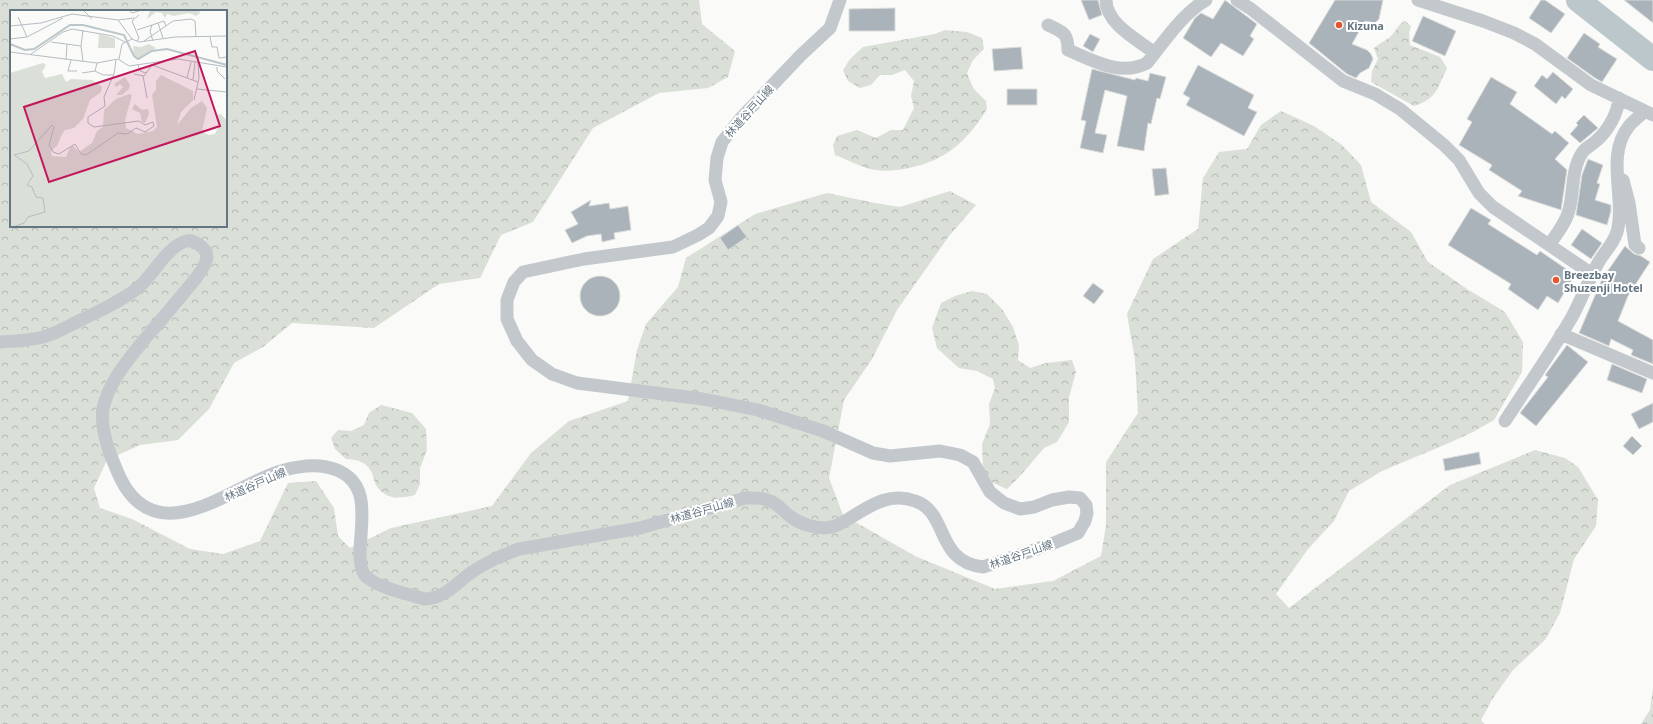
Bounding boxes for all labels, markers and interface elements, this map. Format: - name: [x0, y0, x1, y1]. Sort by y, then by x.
- inset map: [10, 10, 227, 227]
- place label: Kizuna: [1347, 18, 1384, 33]
- marker: Kizuna: [1334, 20, 1344, 30]
- street label: 林道谷戸山線: [721, 81, 777, 141]
- place label: Breezbay Shuzenji Hotel: [1564, 267, 1643, 295]
- marker: Breezbay Shuzenji Hotel: [1551, 275, 1561, 285]
- street label: 林道谷戸山線: [222, 464, 288, 504]
- street label: 林道谷戸山線: [668, 494, 736, 526]
- street label: 林道谷戸山線: [987, 536, 1055, 572]

